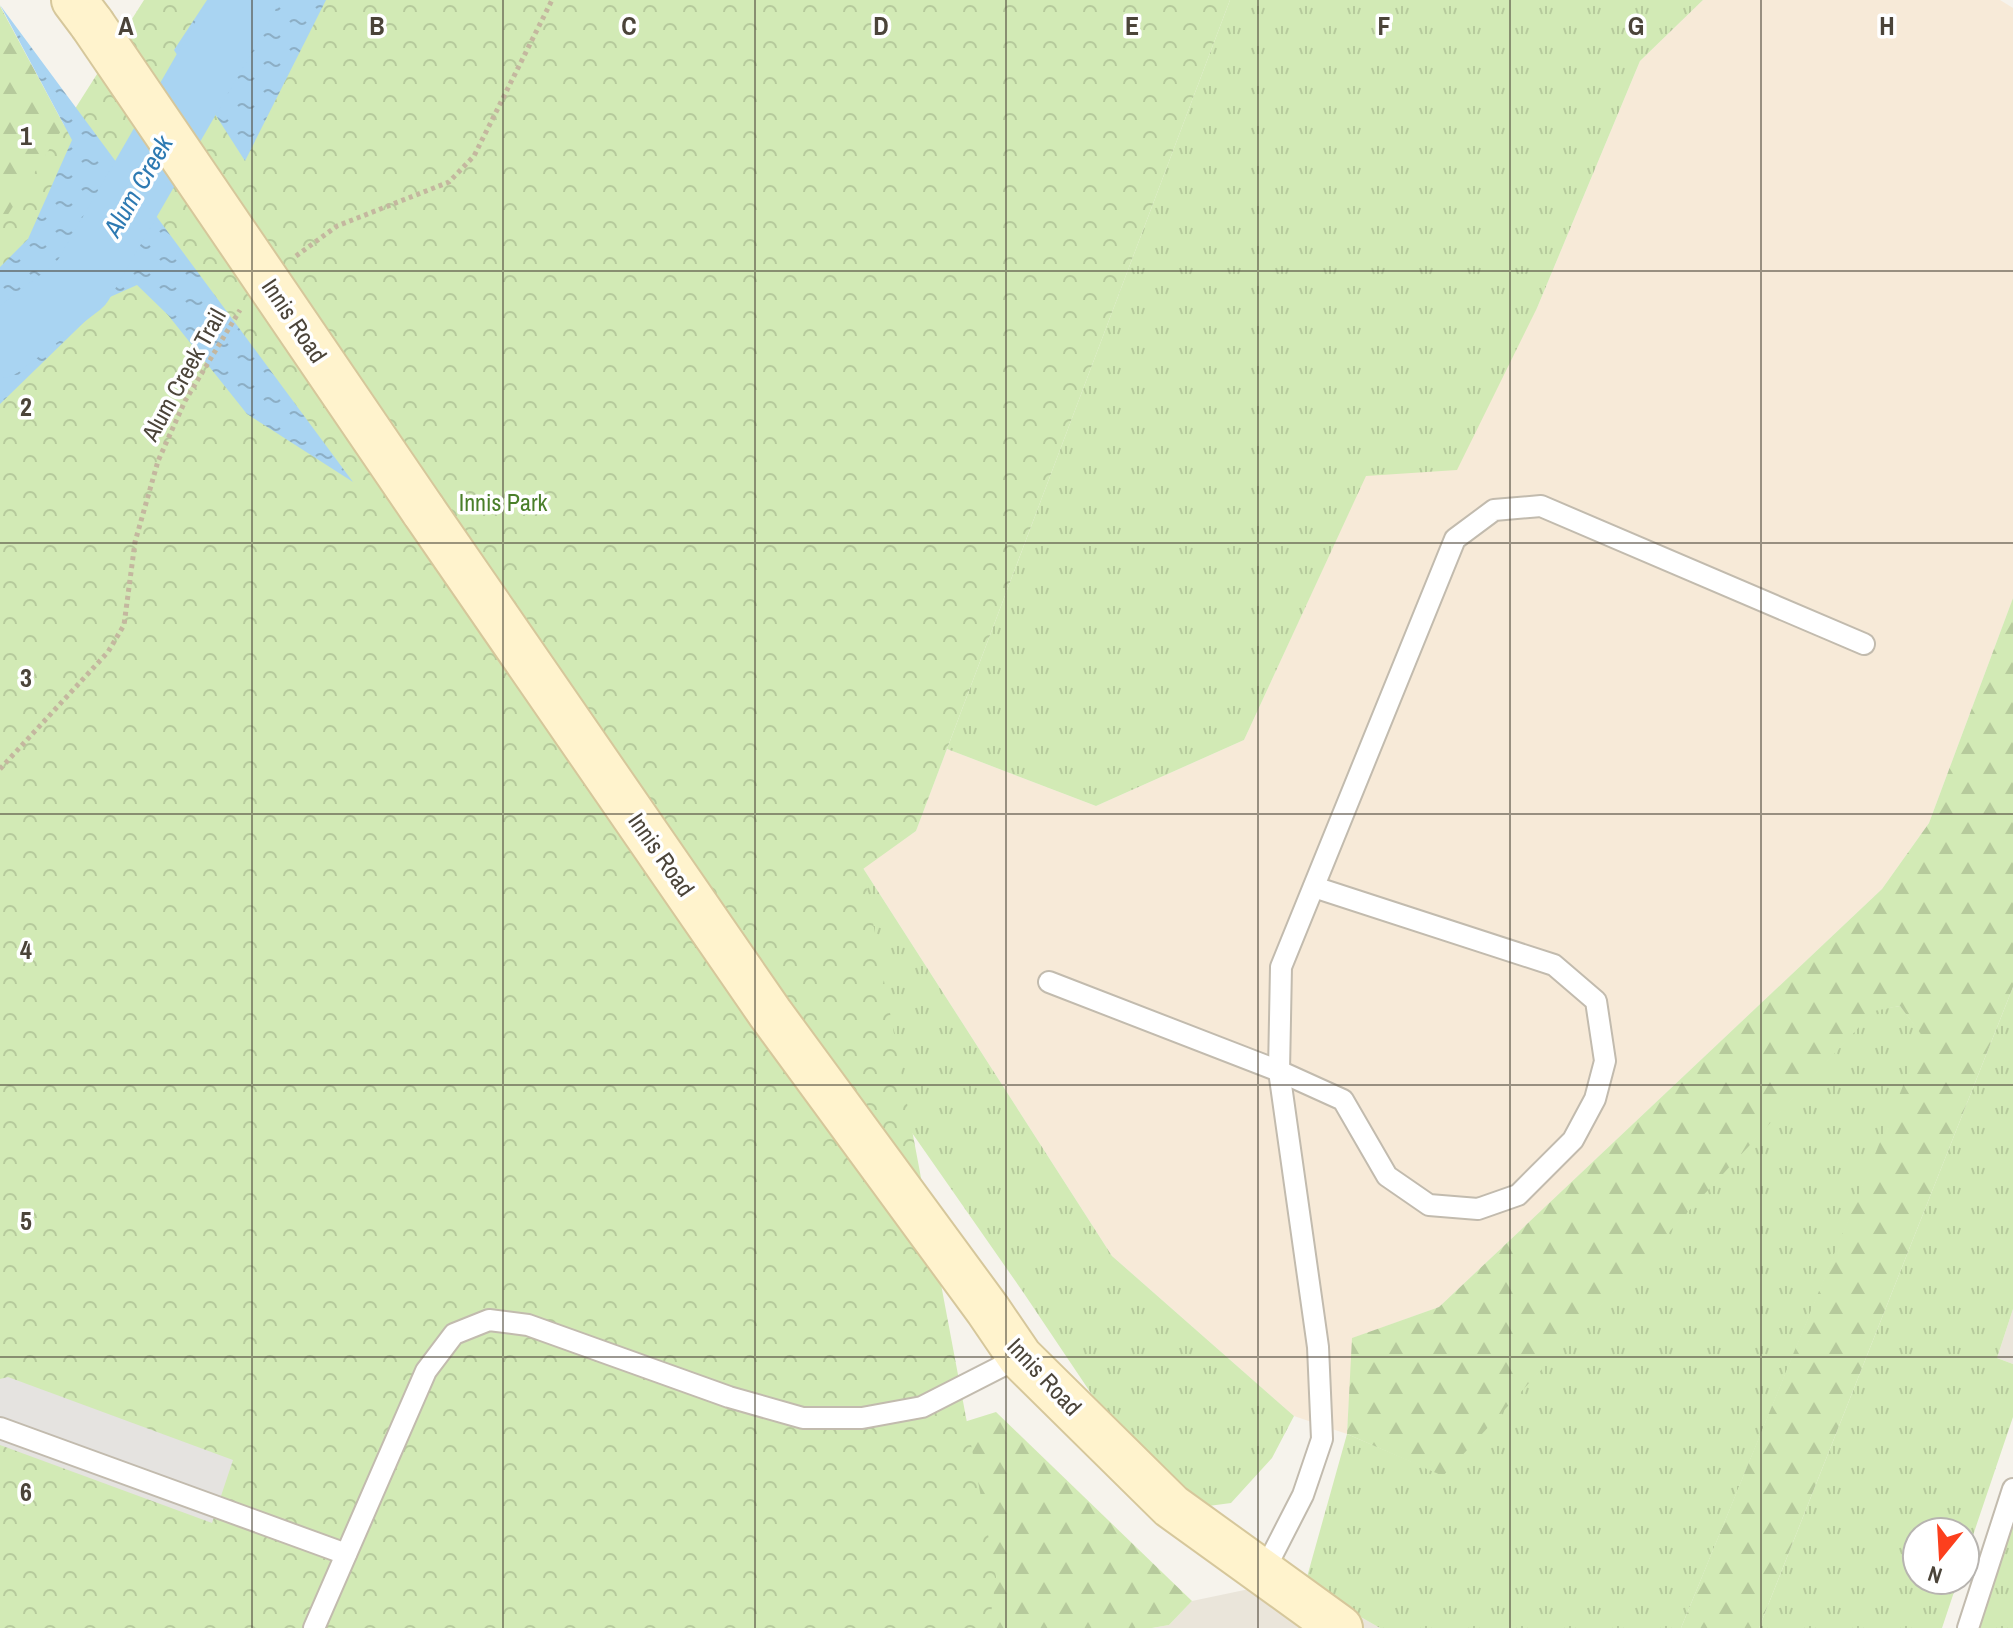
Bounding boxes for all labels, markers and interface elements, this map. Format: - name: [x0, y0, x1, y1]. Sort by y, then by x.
- text: A: [118, 8, 134, 43]
- text: B: [369, 8, 385, 43]
- text: C: [621, 8, 637, 43]
- text: D: [873, 8, 889, 43]
- text: E: [1125, 8, 1139, 43]
- text: F: [1377, 8, 1391, 43]
- text: G: [1628, 8, 1644, 43]
- text: H: [1879, 8, 1895, 43]
- text: 1: [20, 118, 32, 153]
- water label: Alum Creek: [94, 128, 181, 244]
- street label: Innis Road: [255, 272, 335, 369]
- street label: Alum Creek Trail: [133, 303, 233, 447]
- text: 2: [20, 389, 32, 424]
- park label: Innis Park: [459, 486, 547, 518]
- text: 3: [20, 660, 32, 695]
- street label: Innis Road: [621, 806, 702, 903]
- text: 4: [20, 932, 32, 967]
- text: 5: [20, 1203, 32, 1238]
- street label: Innis Road: [1001, 1331, 1089, 1422]
- text: 6: [20, 1474, 32, 1509]
- north arrow: [1901, 1516, 1981, 1596]
- text: N: [1924, 1559, 1946, 1591]

